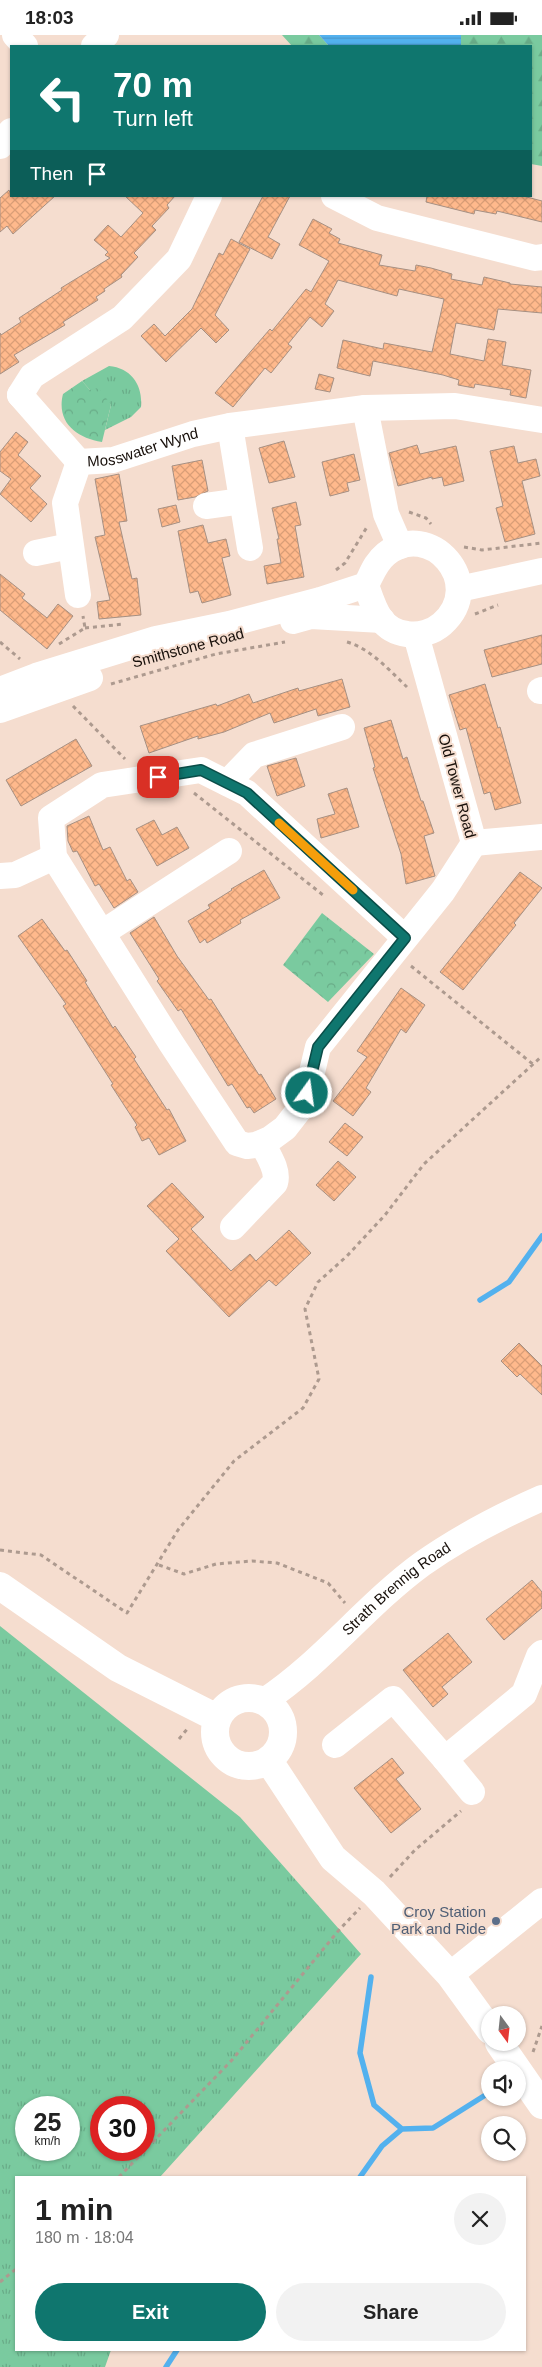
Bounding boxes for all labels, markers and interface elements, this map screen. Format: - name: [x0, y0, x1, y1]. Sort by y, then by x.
- text: 18:03: [25, 7, 74, 28]
- icon: left: [30, 65, 95, 130]
- text: 70 m: [113, 65, 193, 104]
- text: Turn left: [113, 106, 193, 131]
- icon: arrive: [83, 160, 111, 188]
- text: Then: [30, 163, 73, 184]
- street label: Mosswater Wynd: [87, 424, 200, 470]
- street label: Smithstone Road: [130, 624, 246, 671]
- street label: Old Tower Road: [435, 732, 480, 840]
- pin: [137, 756, 179, 798]
- icon: arrive: [144, 763, 172, 791]
- position arrow: [280, 1066, 332, 1118]
- street label: Strath Brennig Road: [339, 1538, 453, 1638]
- place label: Croy Station Park and Ride: [391, 1903, 486, 1937]
- marker: Croy Station Park and Ride: [490, 1915, 502, 1927]
- north arrow: [481, 2006, 526, 2051]
- map controls: [481, 2006, 526, 2161]
- button: sound: [481, 2061, 526, 2106]
- speed limit sign: 30: [90, 2096, 155, 2161]
- text: 25: [34, 2108, 61, 2136]
- button: search: [481, 2116, 526, 2161]
- text: km/h: [34, 2134, 61, 2148]
- text: 1 min: [35, 2193, 113, 2226]
- button: close: [454, 2193, 506, 2245]
- text: 180 m · 18:04: [35, 2229, 134, 2246]
- button: Exit: [35, 2283, 266, 2341]
- button: Share: [276, 2283, 506, 2341]

